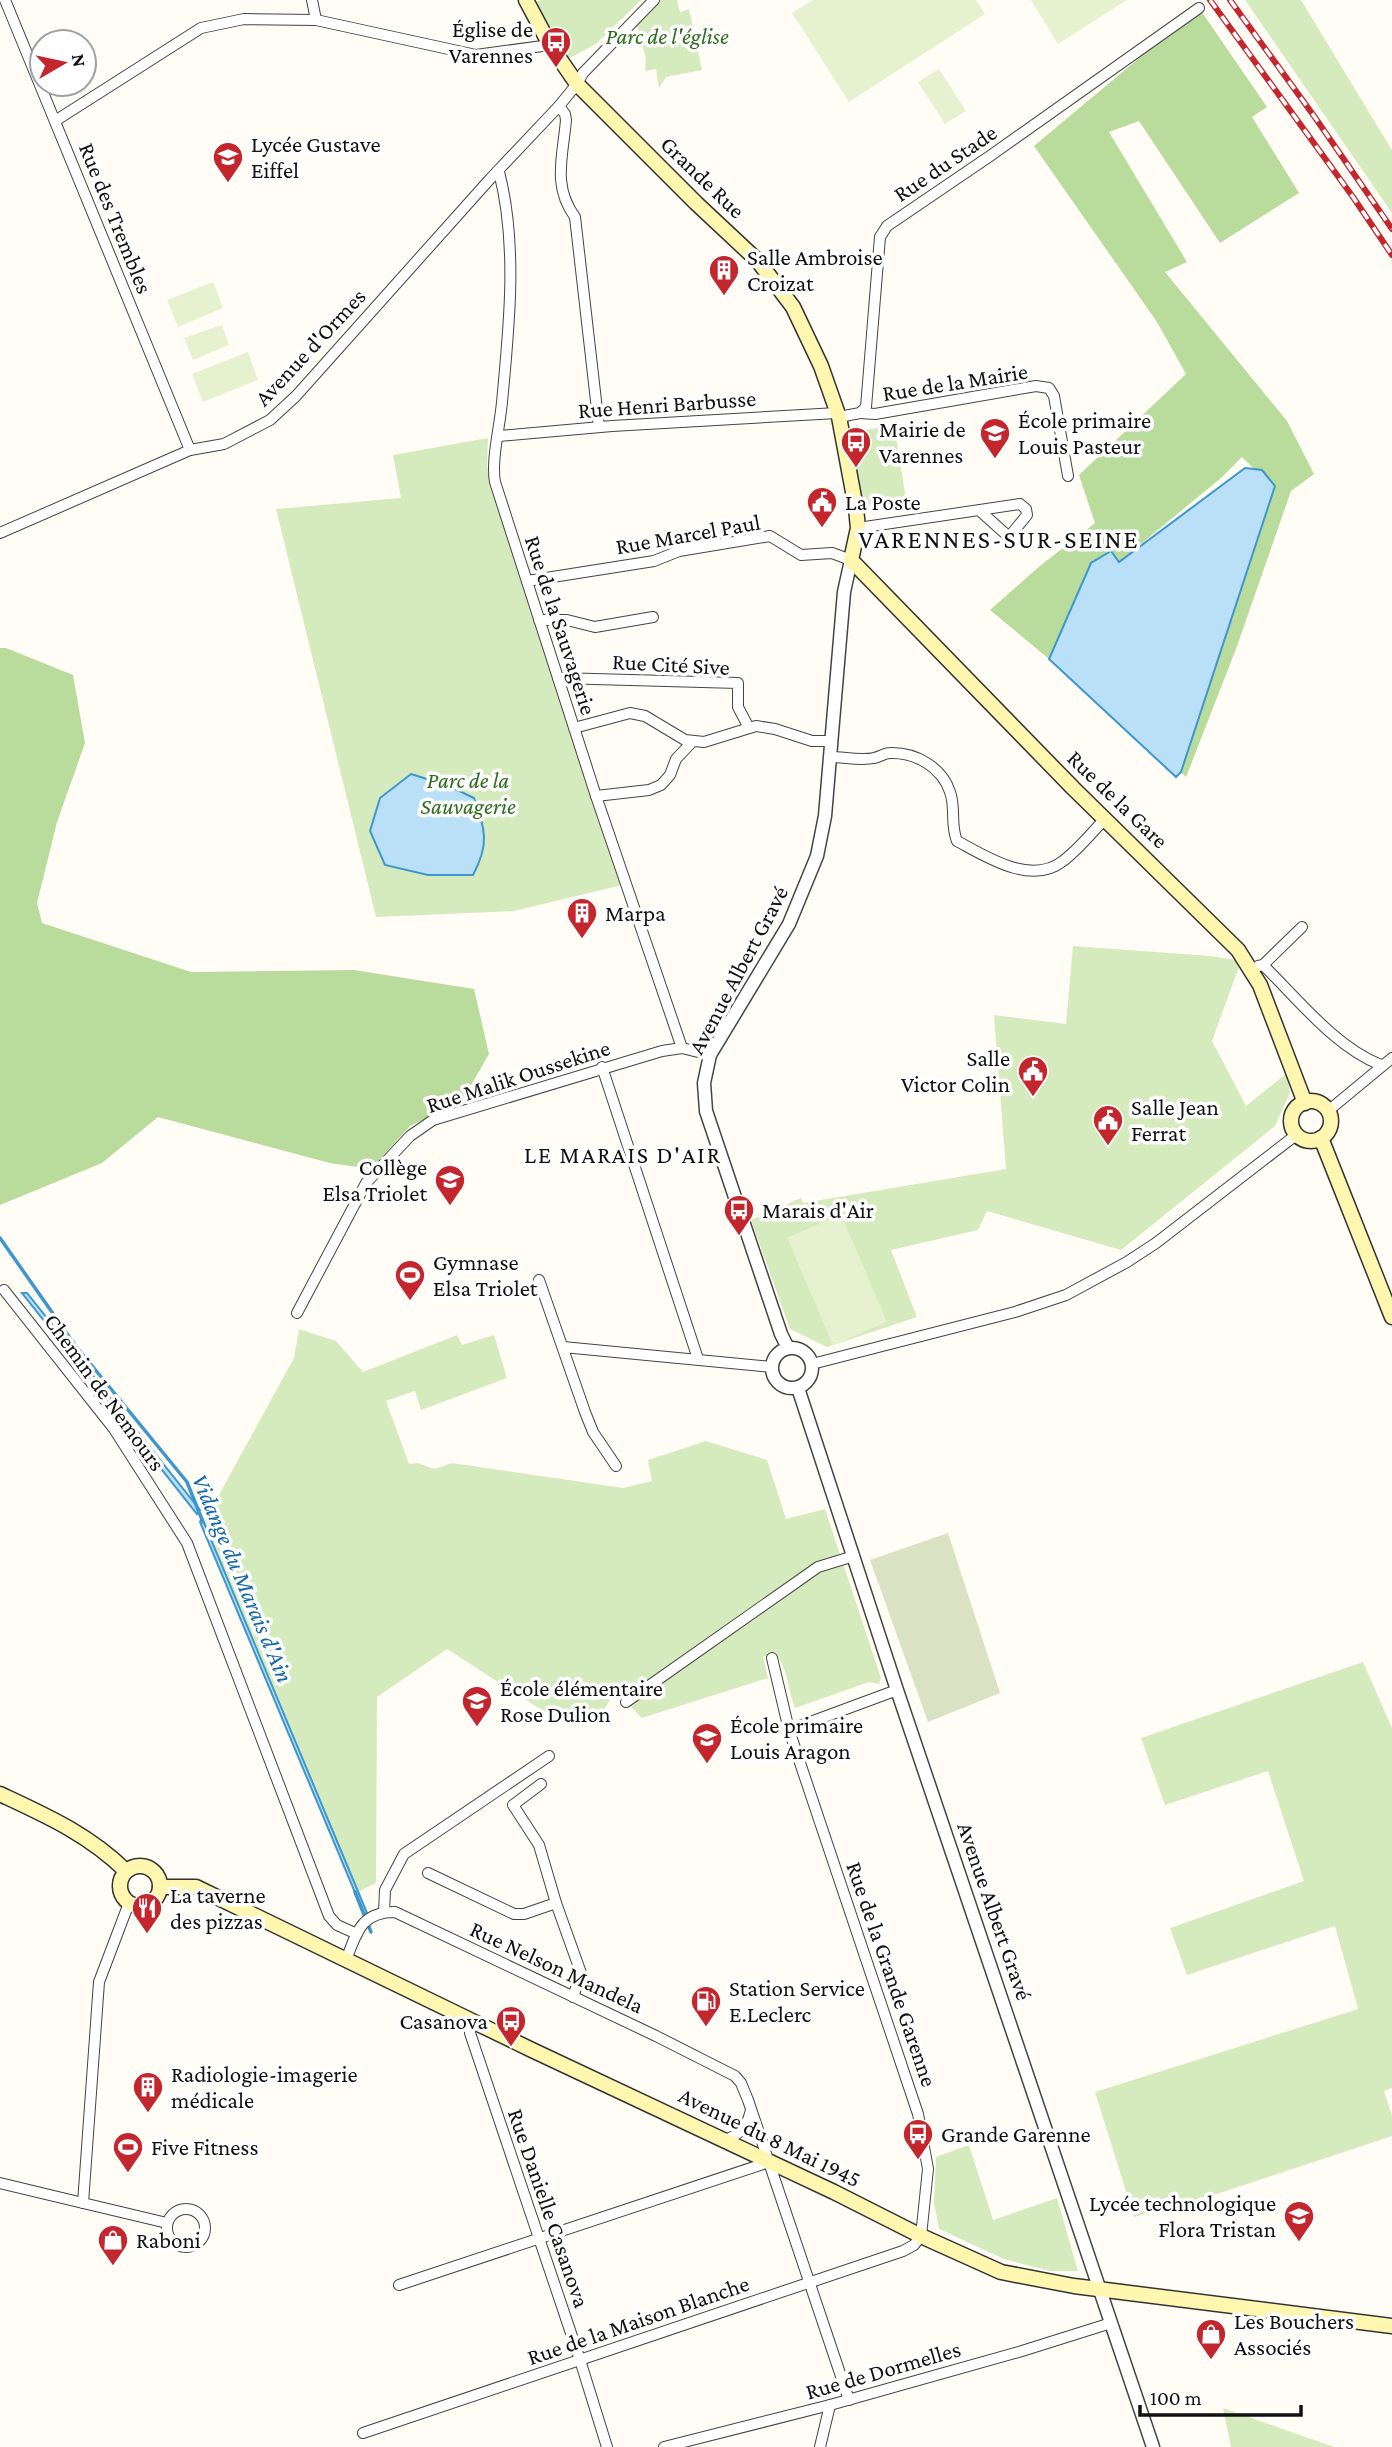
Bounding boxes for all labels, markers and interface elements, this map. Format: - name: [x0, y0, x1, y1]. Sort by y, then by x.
- place label: Église de Varennes: [449, 16, 533, 68]
- park label: Parc de l'église: [605, 23, 729, 49]
- bus stop icon: Église de Varennes: [539, 25, 573, 69]
- north arrow: [28, 28, 98, 98]
- text: N: [68, 52, 91, 69]
- street label: Rue du Stade: [888, 119, 1002, 207]
- place label: Lycée Gustave Eiffel: [251, 131, 381, 183]
- street label: Grande Rue: [656, 131, 750, 223]
- street label: Rue des Trembles: [74, 139, 158, 297]
- school or university icon: Lycée Gustave Eiffel: [211, 140, 245, 184]
- place label: Salle Ambroise Croizat: [747, 244, 883, 296]
- building icon: Salle Ambroise Croizat: [707, 253, 741, 297]
- street label: Avenue d'Ormes: [249, 283, 371, 411]
- street label: Rue de la Mairie: [881, 358, 1029, 406]
- street label: Rue Henri Barbusse: [577, 385, 757, 423]
- place label: École primaire Louis Pasteur: [1018, 407, 1151, 459]
- place label: Mairie de Varennes: [879, 416, 966, 468]
- school or university icon: École primaire Louis Pasteur: [978, 416, 1012, 460]
- bus stop icon: Mairie de Varennes: [839, 425, 873, 469]
- public building icon: La Poste: [805, 485, 839, 529]
- place label: La Poste: [845, 489, 921, 515]
- street label: Rue Marcel Paul: [614, 508, 762, 560]
- district label: VARENNES-SUR-SEINE: [858, 525, 1140, 554]
- street label: Rue de la Sauvagerie: [520, 532, 602, 718]
- street label: Rue Cité Sive: [611, 648, 731, 680]
- street label: Rue de la Gare: [1062, 745, 1174, 853]
- park label: Parc de la Sauvagerie: [420, 767, 516, 819]
- street label: Avenue Albert Gravé: [683, 882, 793, 1058]
- building icon: Marpa: [565, 896, 599, 940]
- place label: Marpa: [605, 900, 666, 926]
- street label: Rue Malik Oussekine: [423, 1034, 613, 1118]
- place label: Salle Victor Colin: [901, 1045, 1010, 1097]
- public building icon: Salle Victor Colin: [1016, 1054, 1050, 1098]
- place label: Salle Jean Ferrat: [1131, 1094, 1219, 1146]
- public building icon: Salle Jean Ferrat: [1091, 1103, 1125, 1147]
- district label: LE MARAIS D'AIR: [524, 1141, 722, 1168]
- place label: Collège Elsa Triolet: [323, 1154, 427, 1206]
- school or university icon: Collège Elsa Triolet: [433, 1163, 467, 1207]
- bus stop icon: Marais d'Air: [722, 1193, 756, 1237]
- place label: Marais d'Air: [762, 1197, 874, 1223]
- place label: Gymnase Elsa Triolet: [433, 1249, 538, 1301]
- sports icon: Gymnase Elsa Triolet: [393, 1258, 427, 1302]
- street label: Chemin de Nemours: [39, 1308, 171, 1476]
- water label: Vidange du Marais d'Ain: [187, 1470, 299, 1686]
- place label: École élémentaire Rose Dulion: [500, 1675, 663, 1727]
- school or university icon: École élémentaire Rose Dulion: [460, 1684, 494, 1728]
- place label: École primaire Louis Aragon: [730, 1712, 863, 1764]
- school or university icon: École primaire Louis Aragon: [690, 1721, 724, 1765]
- street label: Avenue Albert Gravé: [952, 1819, 1038, 2003]
- street label: Rue de la Grande Garenne: [841, 1858, 943, 2090]
- place label: La taverne des pizzas: [170, 1882, 266, 1934]
- restaurant icon: La taverne des pizzas: [130, 1891, 164, 1935]
- street label: Rue Nelson Mandela: [466, 1915, 648, 2019]
- place label: Station Service E.Leclerc: [729, 1975, 865, 2027]
- fuel station icon: Station Service E.Leclerc: [689, 1984, 723, 2028]
- bus stop icon: Casanova: [494, 2004, 528, 2048]
- place label: Casanova: [399, 2008, 488, 2034]
- place label: Radiologie-imagerie médicale: [171, 2061, 358, 2113]
- building icon: Radiologie-imagerie médicale: [131, 2070, 165, 2114]
- street label: Avenue du 8 Mai 1945: [675, 2082, 865, 2192]
- street label: Rue Danielle Casanova: [503, 2105, 595, 2311]
- bus stop icon: Grande Garenne: [901, 2117, 935, 2161]
- place label: Grande Garenne: [941, 2121, 1091, 2147]
- sports icon: Five Fitness: [111, 2130, 145, 2174]
- place label: Five Fitness: [151, 2134, 258, 2160]
- place label: Lycée technologique Flora Tristan: [1089, 2190, 1276, 2242]
- school or university icon: Lycée technologique Flora Tristan: [1282, 2199, 1316, 2243]
- shop icon: Raboni: [96, 2223, 130, 2267]
- place label: Raboni: [136, 2227, 201, 2253]
- street label: Rue de la Maison Blanche: [524, 2270, 752, 2370]
- place label: Les Bouchers Associés: [1234, 2308, 1354, 2360]
- shop icon: Les Bouchers Associés: [1194, 2317, 1228, 2361]
- street label: Rue de Dormelles: [802, 2335, 964, 2405]
- scale bar: [1140, 2374, 1301, 2418]
- text: 100 m: [1150, 2386, 1202, 2410]

